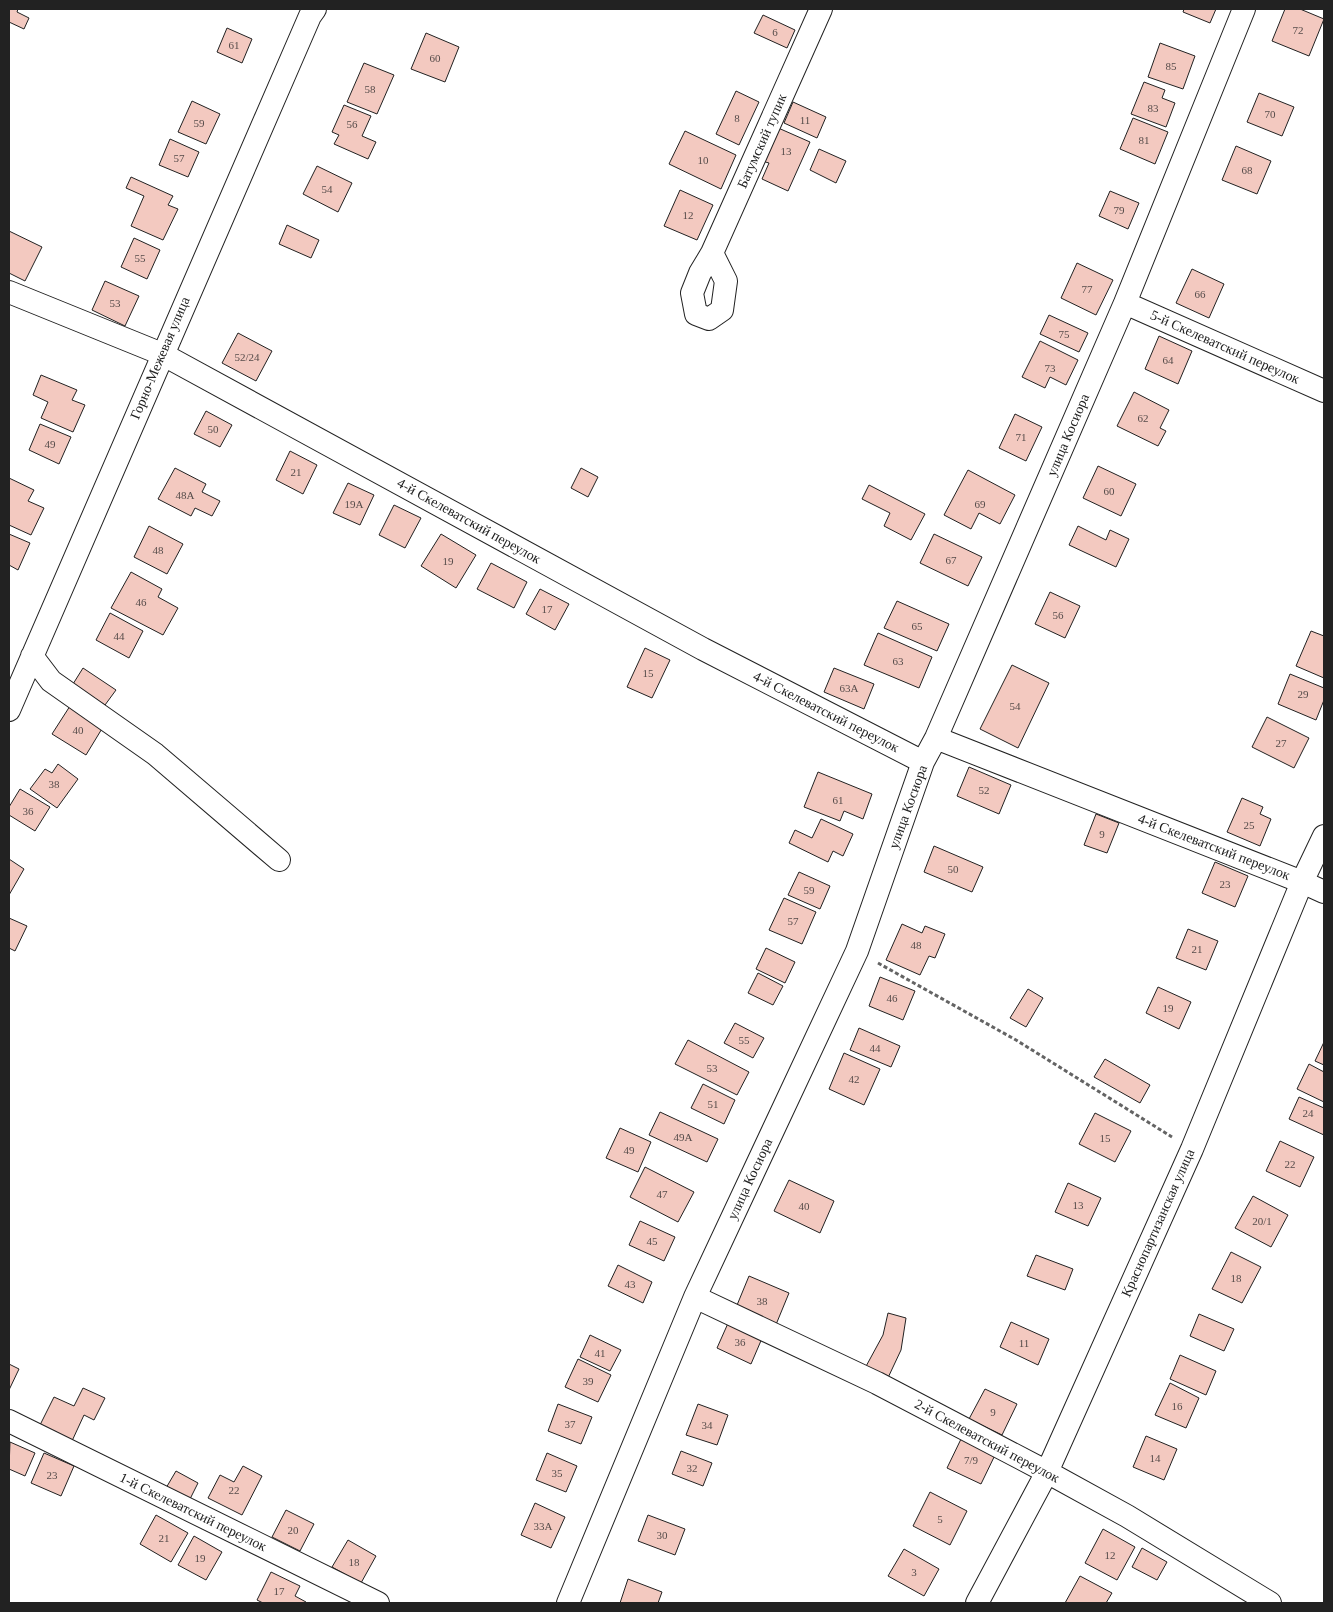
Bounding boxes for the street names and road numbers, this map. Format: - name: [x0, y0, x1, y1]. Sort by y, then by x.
- street label: Батумский тупик: [734, 91, 790, 191]
- street label: Горно-Межевая улица: [127, 294, 193, 421]
- street label: 5-й Скелеватский переулок: [1148, 307, 1302, 387]
- street label: улица Косиора: [1044, 391, 1092, 478]
- street label: 4-й Скелеватский переулок: [395, 475, 544, 567]
- street label: 4-й Скелеватский переулок: [751, 669, 902, 755]
- street label: улица Косиора: [886, 762, 930, 851]
- street label: 4-й Скелеватский переулок: [1136, 811, 1292, 883]
- street label: улица Косиора: [725, 1135, 776, 1222]
- street label: Краснопартизанская улица: [1119, 1146, 1198, 1299]
- street label: 2-й Скелеватский переулок: [912, 1396, 1062, 1486]
- street label: 1-й Скелеватский переулок: [117, 1470, 269, 1554]

